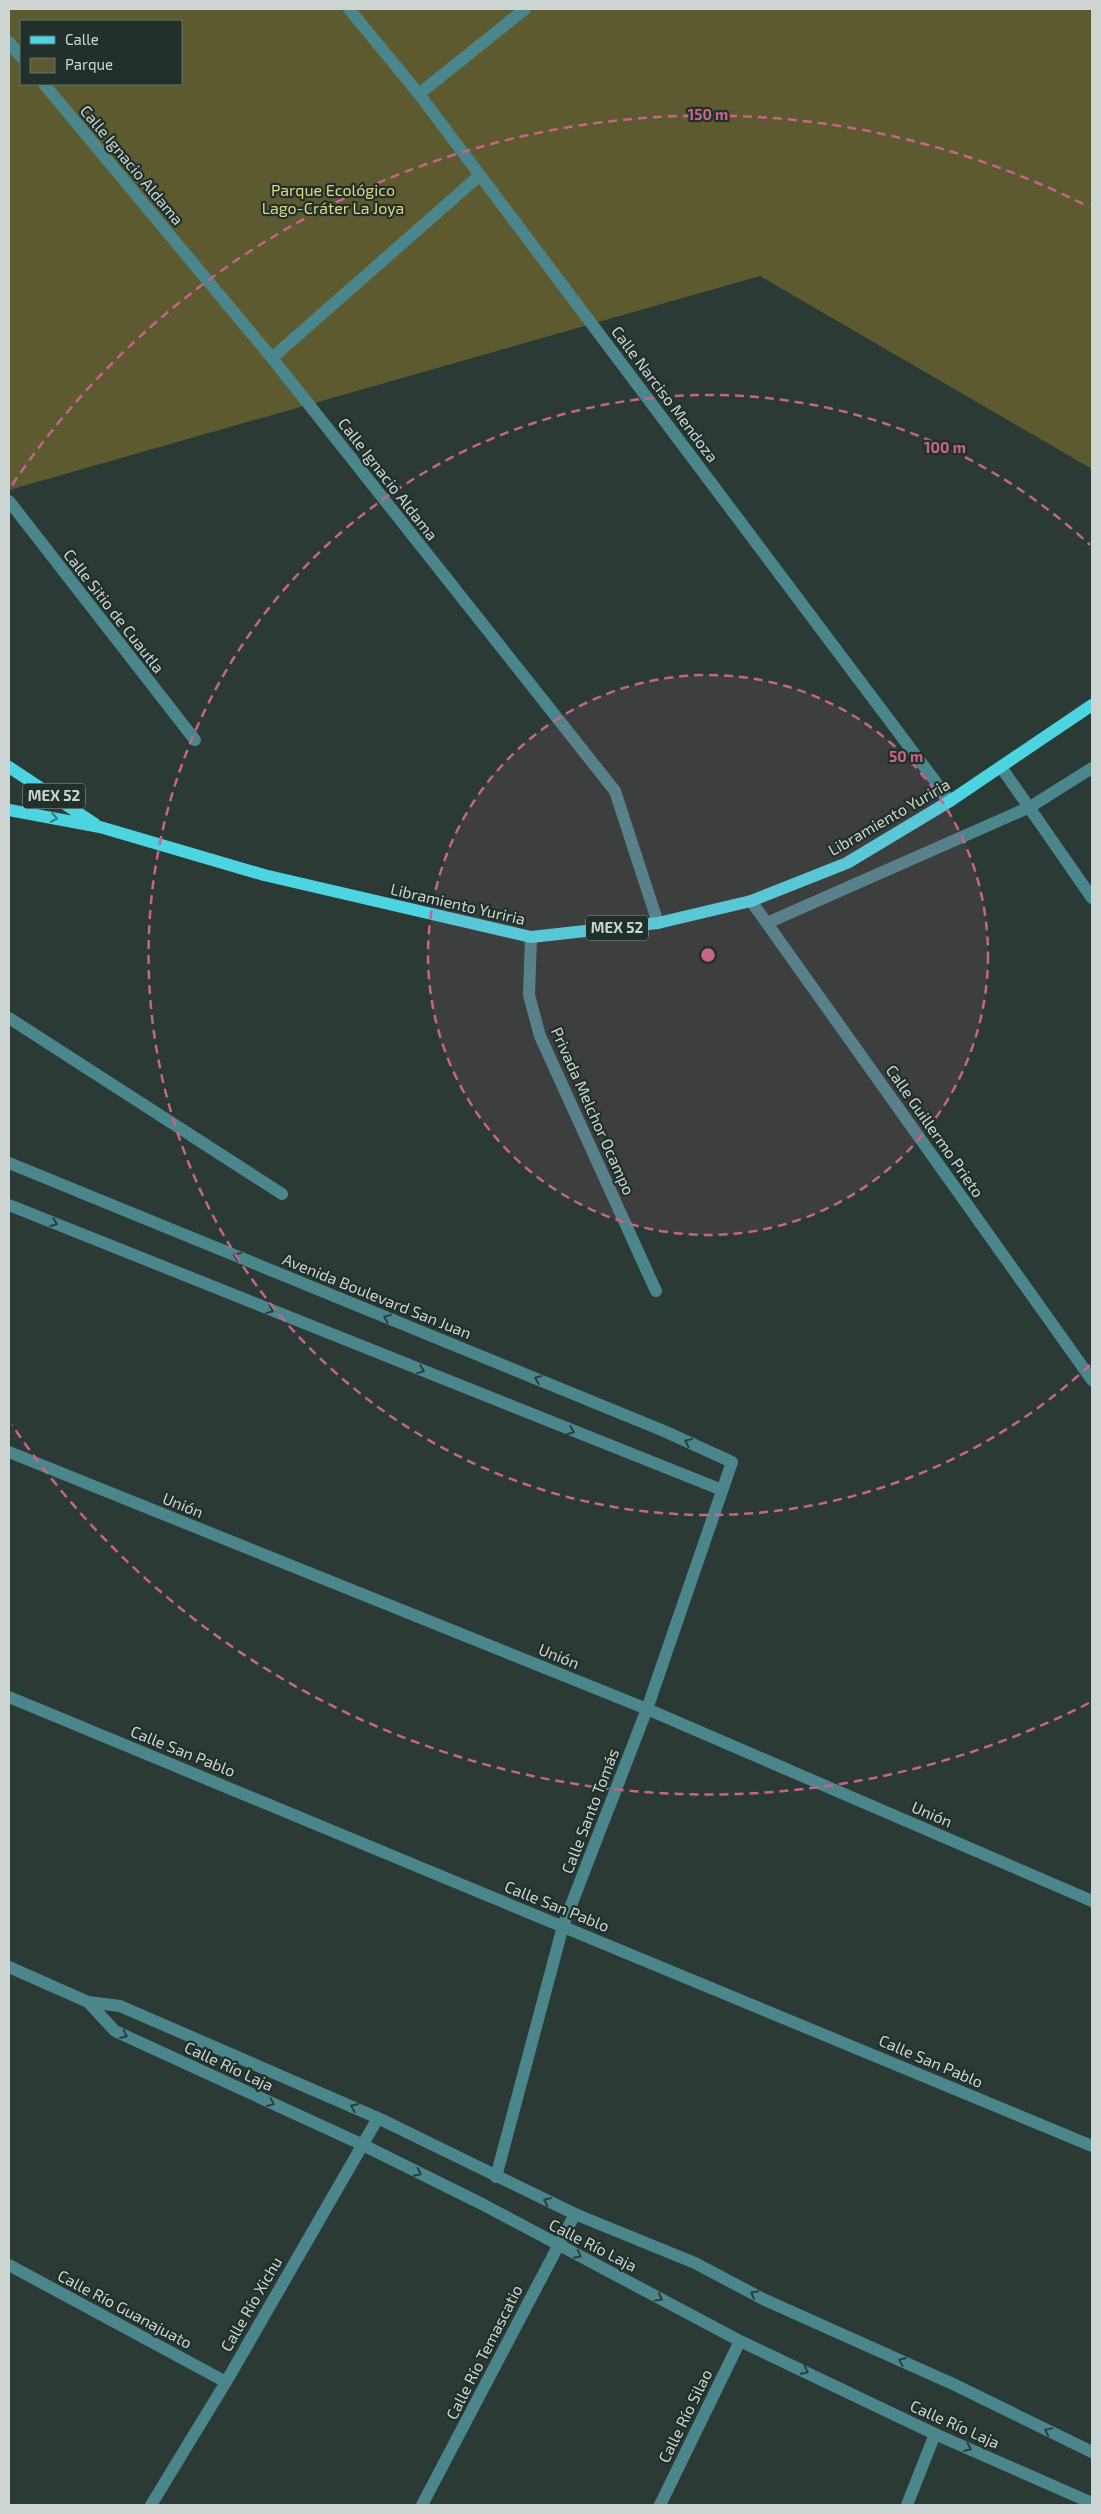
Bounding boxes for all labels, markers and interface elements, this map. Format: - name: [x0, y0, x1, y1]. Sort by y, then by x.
- legend: [20, 20, 182, 85]
- text: Calle: [65, 30, 99, 48]
- text: Parque: [65, 55, 113, 73]
- street label: Calle Ignacio Aldama: [77, 101, 188, 228]
- text: 150 m: [688, 105, 728, 123]
- park label: Parque Ecológico Lago-Cráter La Joya: [262, 180, 404, 217]
- street label: Calle Narciso Mendoza: [608, 322, 723, 466]
- street label: Calle Ignacio Aldama: [335, 414, 442, 544]
- text: 100 m: [924, 438, 966, 456]
- street label: Calle Sitio de Cuautla: [60, 545, 169, 677]
- text: 50 m: [889, 747, 923, 765]
- street label: Libramiento Yuriria: [824, 774, 953, 859]
- road number: MEX 52: [23, 784, 85, 808]
- one-way arrow: [50, 813, 59, 823]
- street label: Libramiento Yuriria: [389, 879, 527, 928]
- road number: MEX 52: [586, 916, 648, 940]
- centre of rings: [699, 946, 717, 964]
- street label: Privada Melchor Ocampo: [548, 1024, 639, 1198]
- street label: Calle Guillermo Prieto: [882, 1061, 988, 1201]
- one-way arrow: [49, 1217, 58, 1228]
- street label: Avenida Boulevard San Juan: [280, 1249, 474, 1342]
- one-way arrow: [233, 1252, 242, 1263]
- one-way arrow: [265, 1304, 274, 1314]
- one-way arrow: [383, 1314, 392, 1324]
- one-way arrow: [416, 1364, 425, 1375]
- one-way arrow: [534, 1375, 542, 1385]
- one-way arrow: [567, 1425, 575, 1435]
- one-way arrow: [684, 1437, 693, 1448]
- street label: Unión: [160, 1488, 206, 1521]
- street label: Unión: [536, 1639, 582, 1672]
- street label: Calle San Pablo: [128, 1721, 238, 1780]
- street label: Calle Santo Tomás: [557, 1746, 622, 1876]
- street label: Unión: [909, 1797, 955, 1831]
- street label: Calle San Pablo: [502, 1876, 612, 1935]
- one-way arrow: [118, 2028, 127, 2038]
- street label: Calle San Pablo: [876, 2030, 986, 2091]
- street label: Calle Río Laja: [181, 2037, 277, 2095]
- one-way arrow: [266, 2097, 275, 2107]
- one-way arrow: [350, 2103, 359, 2114]
- one-way arrow: [413, 2166, 422, 2177]
- one-way arrow: [543, 2197, 552, 2207]
- street label: Calle Río Laja: [546, 2214, 640, 2276]
- one-way arrow: [572, 2249, 581, 2259]
- street label: Calle Río Xichu: [216, 2253, 285, 2354]
- street label: Calle Río Guanajuato: [54, 2265, 196, 2353]
- street label: Calle Río Temascatio: [441, 2281, 526, 2422]
- one-way arrow: [750, 2290, 759, 2300]
- one-way arrow: [654, 2292, 663, 2302]
- one-way arrow: [898, 2357, 907, 2367]
- one-way arrow: [800, 2365, 809, 2376]
- street label: Calle Río Silao: [654, 2366, 715, 2466]
- street label: Calle Río Laja: [907, 2395, 1003, 2453]
- one-way arrow: [1045, 2427, 1054, 2437]
- one-way arrow: [963, 2442, 972, 2452]

